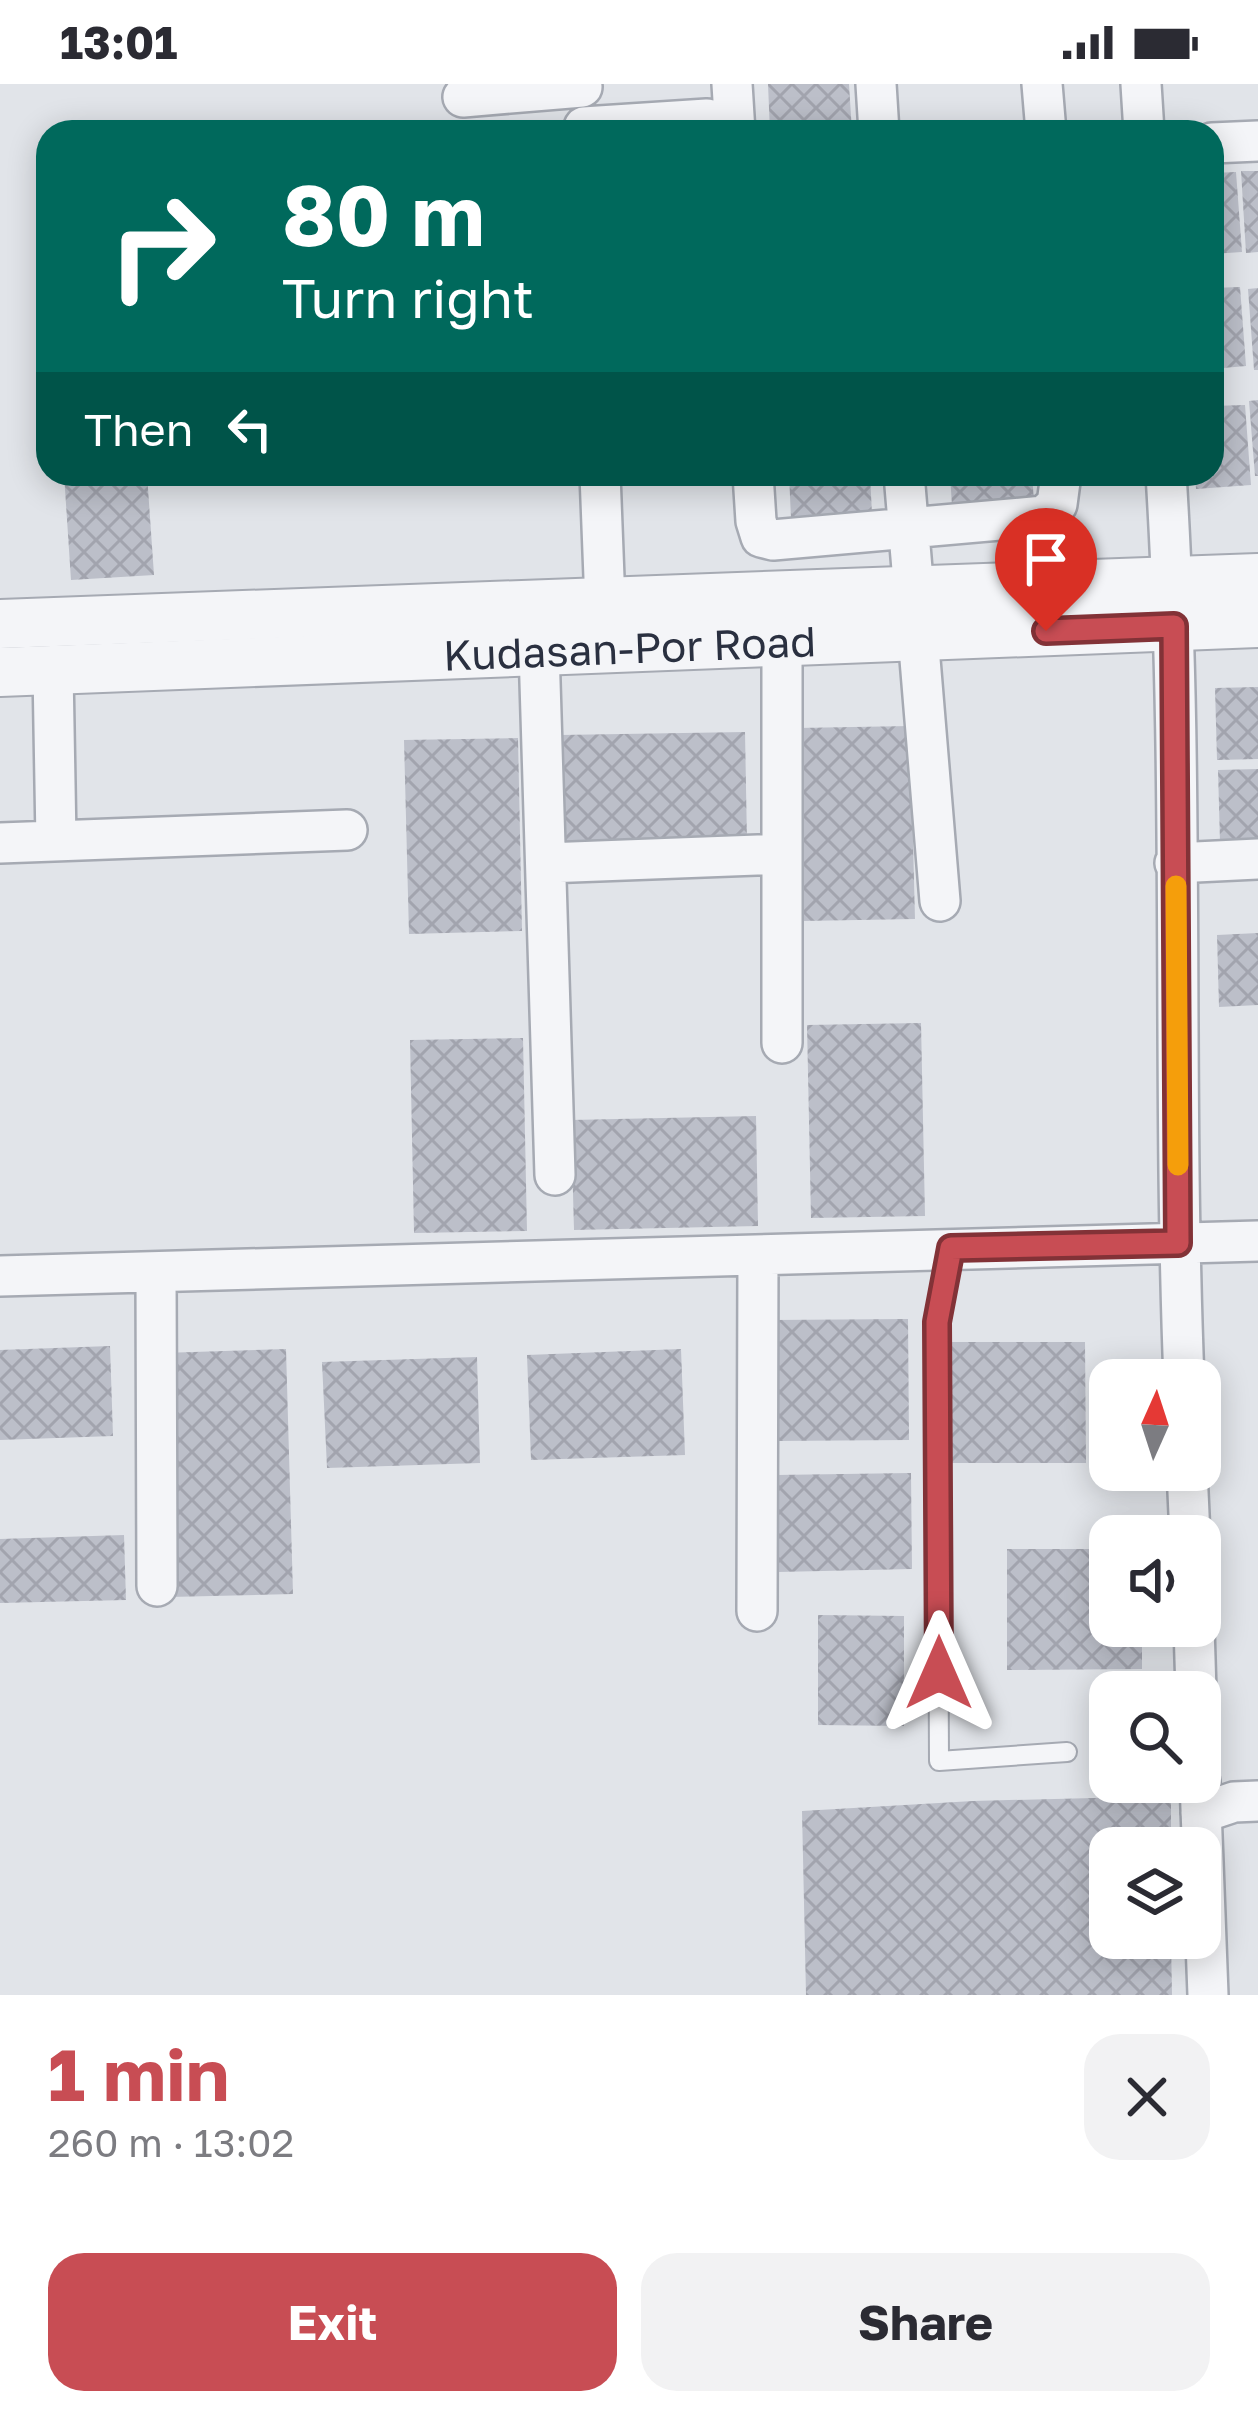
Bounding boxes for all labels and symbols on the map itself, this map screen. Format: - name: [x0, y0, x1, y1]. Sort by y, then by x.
- pin: [995, 508, 1097, 631]
- street label: Kudasan-Por Road: [442, 615, 817, 680]
- north arrow: [1089, 1359, 1221, 1491]
- position arrow: [876, 1610, 1002, 1736]

